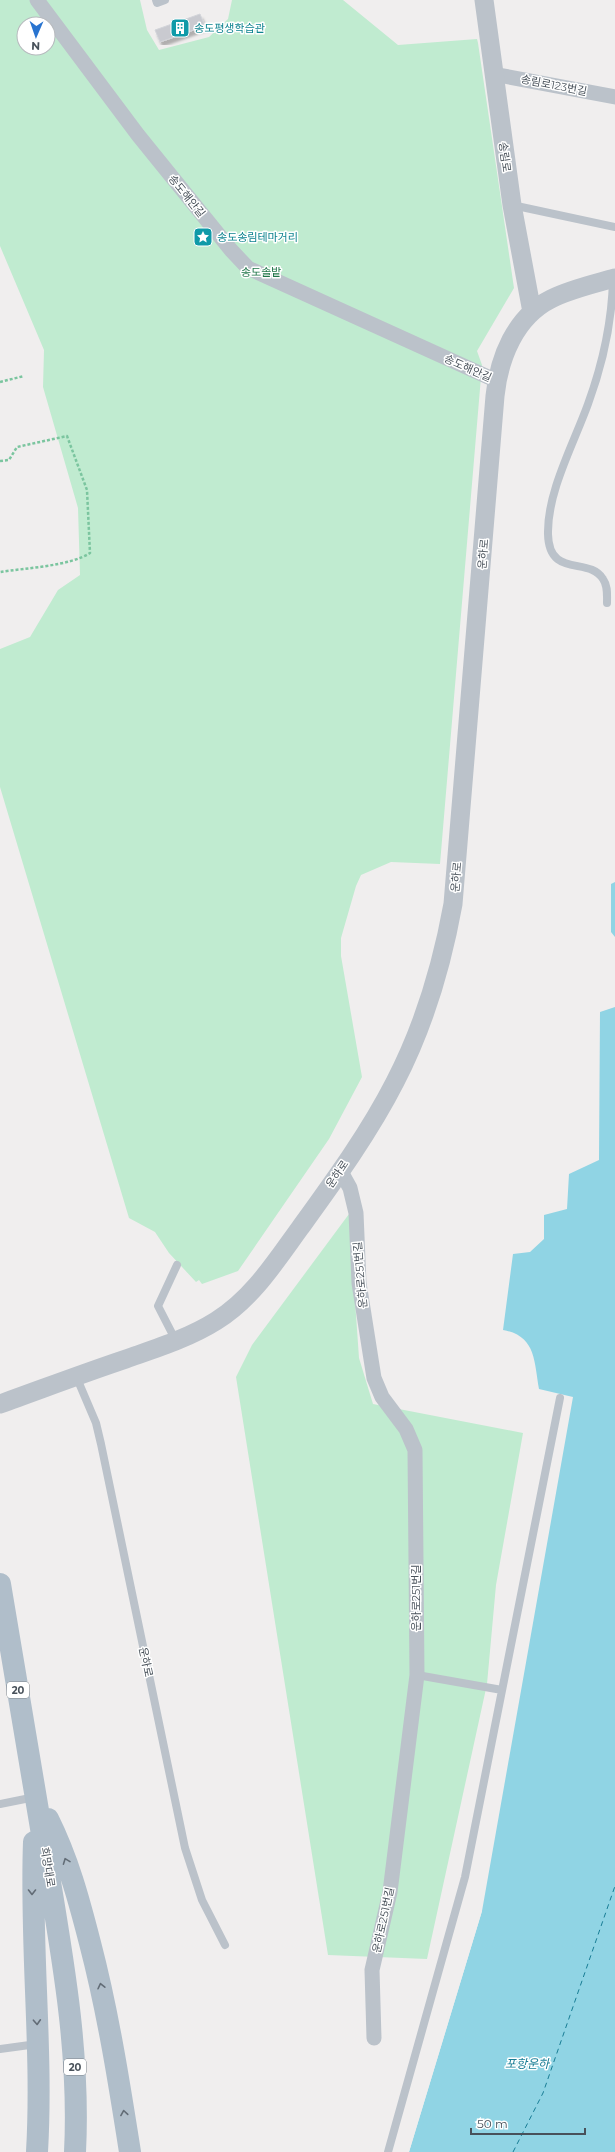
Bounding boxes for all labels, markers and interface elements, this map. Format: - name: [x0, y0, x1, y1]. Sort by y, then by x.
- north arrow: [16, 16, 56, 56]
- building icon: 송도평생학습관: [169, 17, 191, 39]
- place label: 송도평생학습관: [194, 21, 265, 35]
- text: N: [31, 39, 40, 53]
- street label: 송림로123번길: [520, 72, 588, 98]
- street label: 송림로: [496, 141, 514, 173]
- street label: 송도해안길: [166, 172, 208, 220]
- place icon: 송도송림테마거리: [192, 226, 214, 248]
- place label: 송도송림테마거리: [217, 230, 298, 244]
- park label: 송도솔밭: [241, 265, 281, 279]
- street label: 송도해안길: [442, 351, 494, 385]
- street label: 운하로: [475, 538, 491, 570]
- street label: 운하로: [448, 861, 464, 893]
- street label: 운하로: [323, 1157, 351, 1191]
- street label: 운하로251번길: [350, 1241, 370, 1309]
- street label: 운하로251번길: [409, 1564, 423, 1632]
- street label: 운하로: [136, 1646, 156, 1678]
- road number: 20: [7, 1682, 29, 1698]
- street label: 희망대로: [38, 1846, 58, 1888]
- one-way arrow: [62, 1857, 70, 1864]
- street label: 운하로251번길: [369, 1886, 397, 1954]
- one-way arrow: [28, 1889, 36, 1895]
- one-way arrow: [97, 1982, 105, 1989]
- one-way arrow: [32, 2019, 41, 2025]
- water label: 포항운하: [505, 2056, 551, 2071]
- road number: 20: [64, 2059, 86, 2075]
- one-way arrow: [120, 2110, 129, 2117]
- scale bar: [471, 2110, 585, 2136]
- text: 50 m: [477, 2116, 508, 2131]

